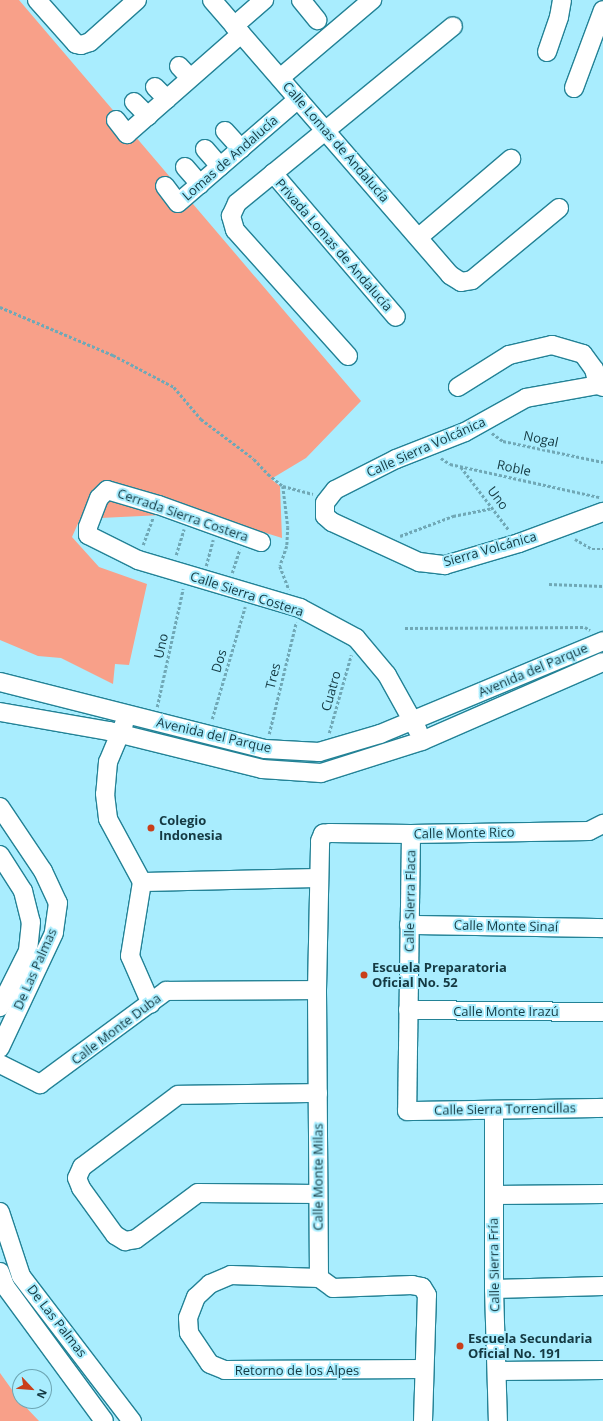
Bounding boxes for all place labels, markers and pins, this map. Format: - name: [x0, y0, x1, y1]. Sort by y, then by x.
- place label: Colegio Indonesia: [159, 813, 223, 844]
- marker: Colegio Indonesia: [146, 823, 156, 833]
- place label: Escuela Preparatoria Oficial No. 52: [372, 960, 507, 991]
- marker: Escuela Preparatoria Oficial No. 52: [359, 970, 369, 980]
- place label: Escuela Secundaria Oficial No. 191: [468, 1331, 592, 1362]
- marker: Escuela Secundaria Oficial No. 191: [455, 1341, 465, 1351]

